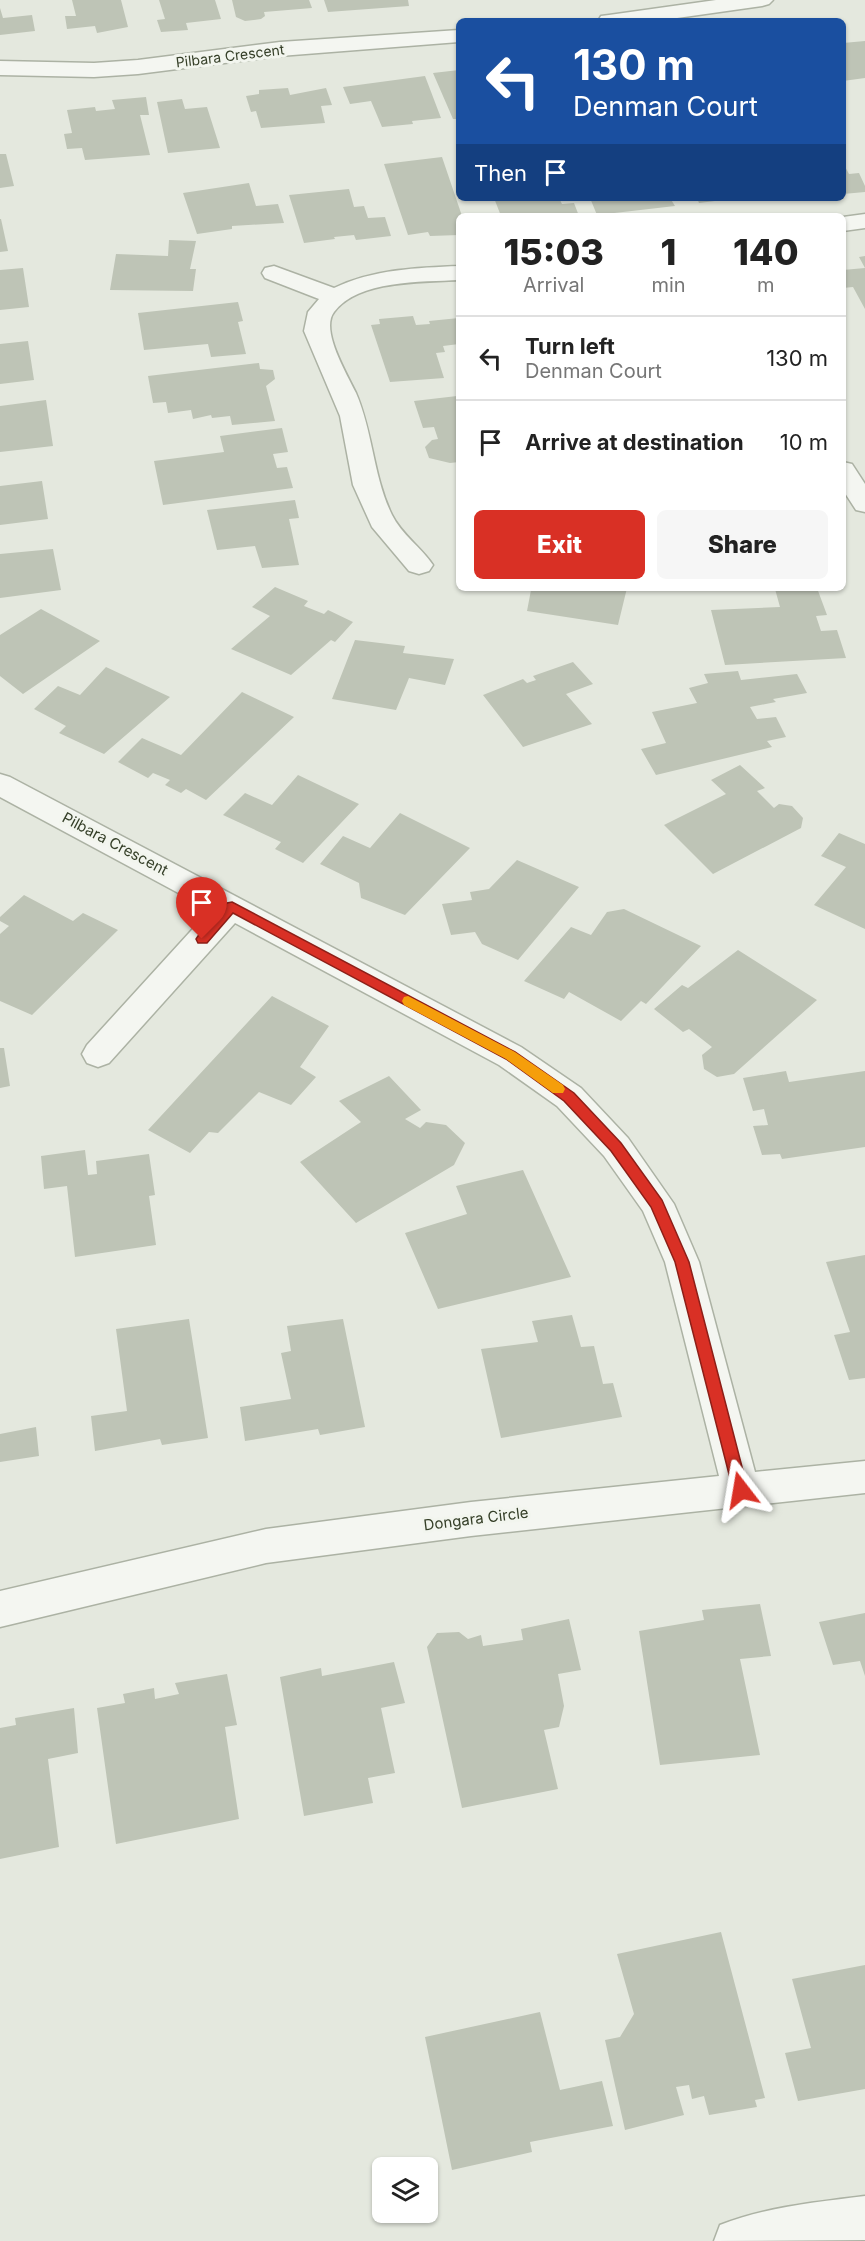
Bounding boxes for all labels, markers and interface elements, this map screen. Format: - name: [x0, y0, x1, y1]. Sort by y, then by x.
- text: 130 m: [573, 39, 695, 90]
- street label: Pilbara Crescent: [175, 40, 286, 71]
- icon: left: [474, 42, 552, 120]
- text: Denman Court: [573, 90, 758, 123]
- icon: arrive: [539, 156, 572, 189]
- text: Then: [474, 160, 527, 186]
- text: 15:03: [503, 230, 604, 274]
- text: 1: [661, 230, 676, 274]
- text: 140: [733, 230, 799, 274]
- text: Arrival: [523, 273, 584, 297]
- text: min: [651, 273, 686, 297]
- text: m: [757, 273, 775, 297]
- text: Turn left: [525, 333, 615, 359]
- icon: left: [474, 342, 507, 375]
- text: 130 m: [766, 345, 828, 371]
- text: Denman Court: [525, 359, 662, 383]
- icon: arrive: [474, 426, 507, 459]
- text: Arrive at destination: [525, 429, 744, 455]
- text: 10 m: [780, 429, 828, 455]
- button: Exit: [474, 510, 645, 579]
- button: Share: [657, 510, 828, 579]
- street label: Pilbara Crescent: [59, 808, 171, 879]
- pin: [176, 877, 227, 939]
- icon: arrive: [185, 886, 218, 919]
- position arrow: [709, 1458, 773, 1522]
- street label: Dongara Circle: [422, 1503, 529, 1534]
- map controls: [372, 2157, 438, 2223]
- button: layers: [372, 2157, 438, 2223]

